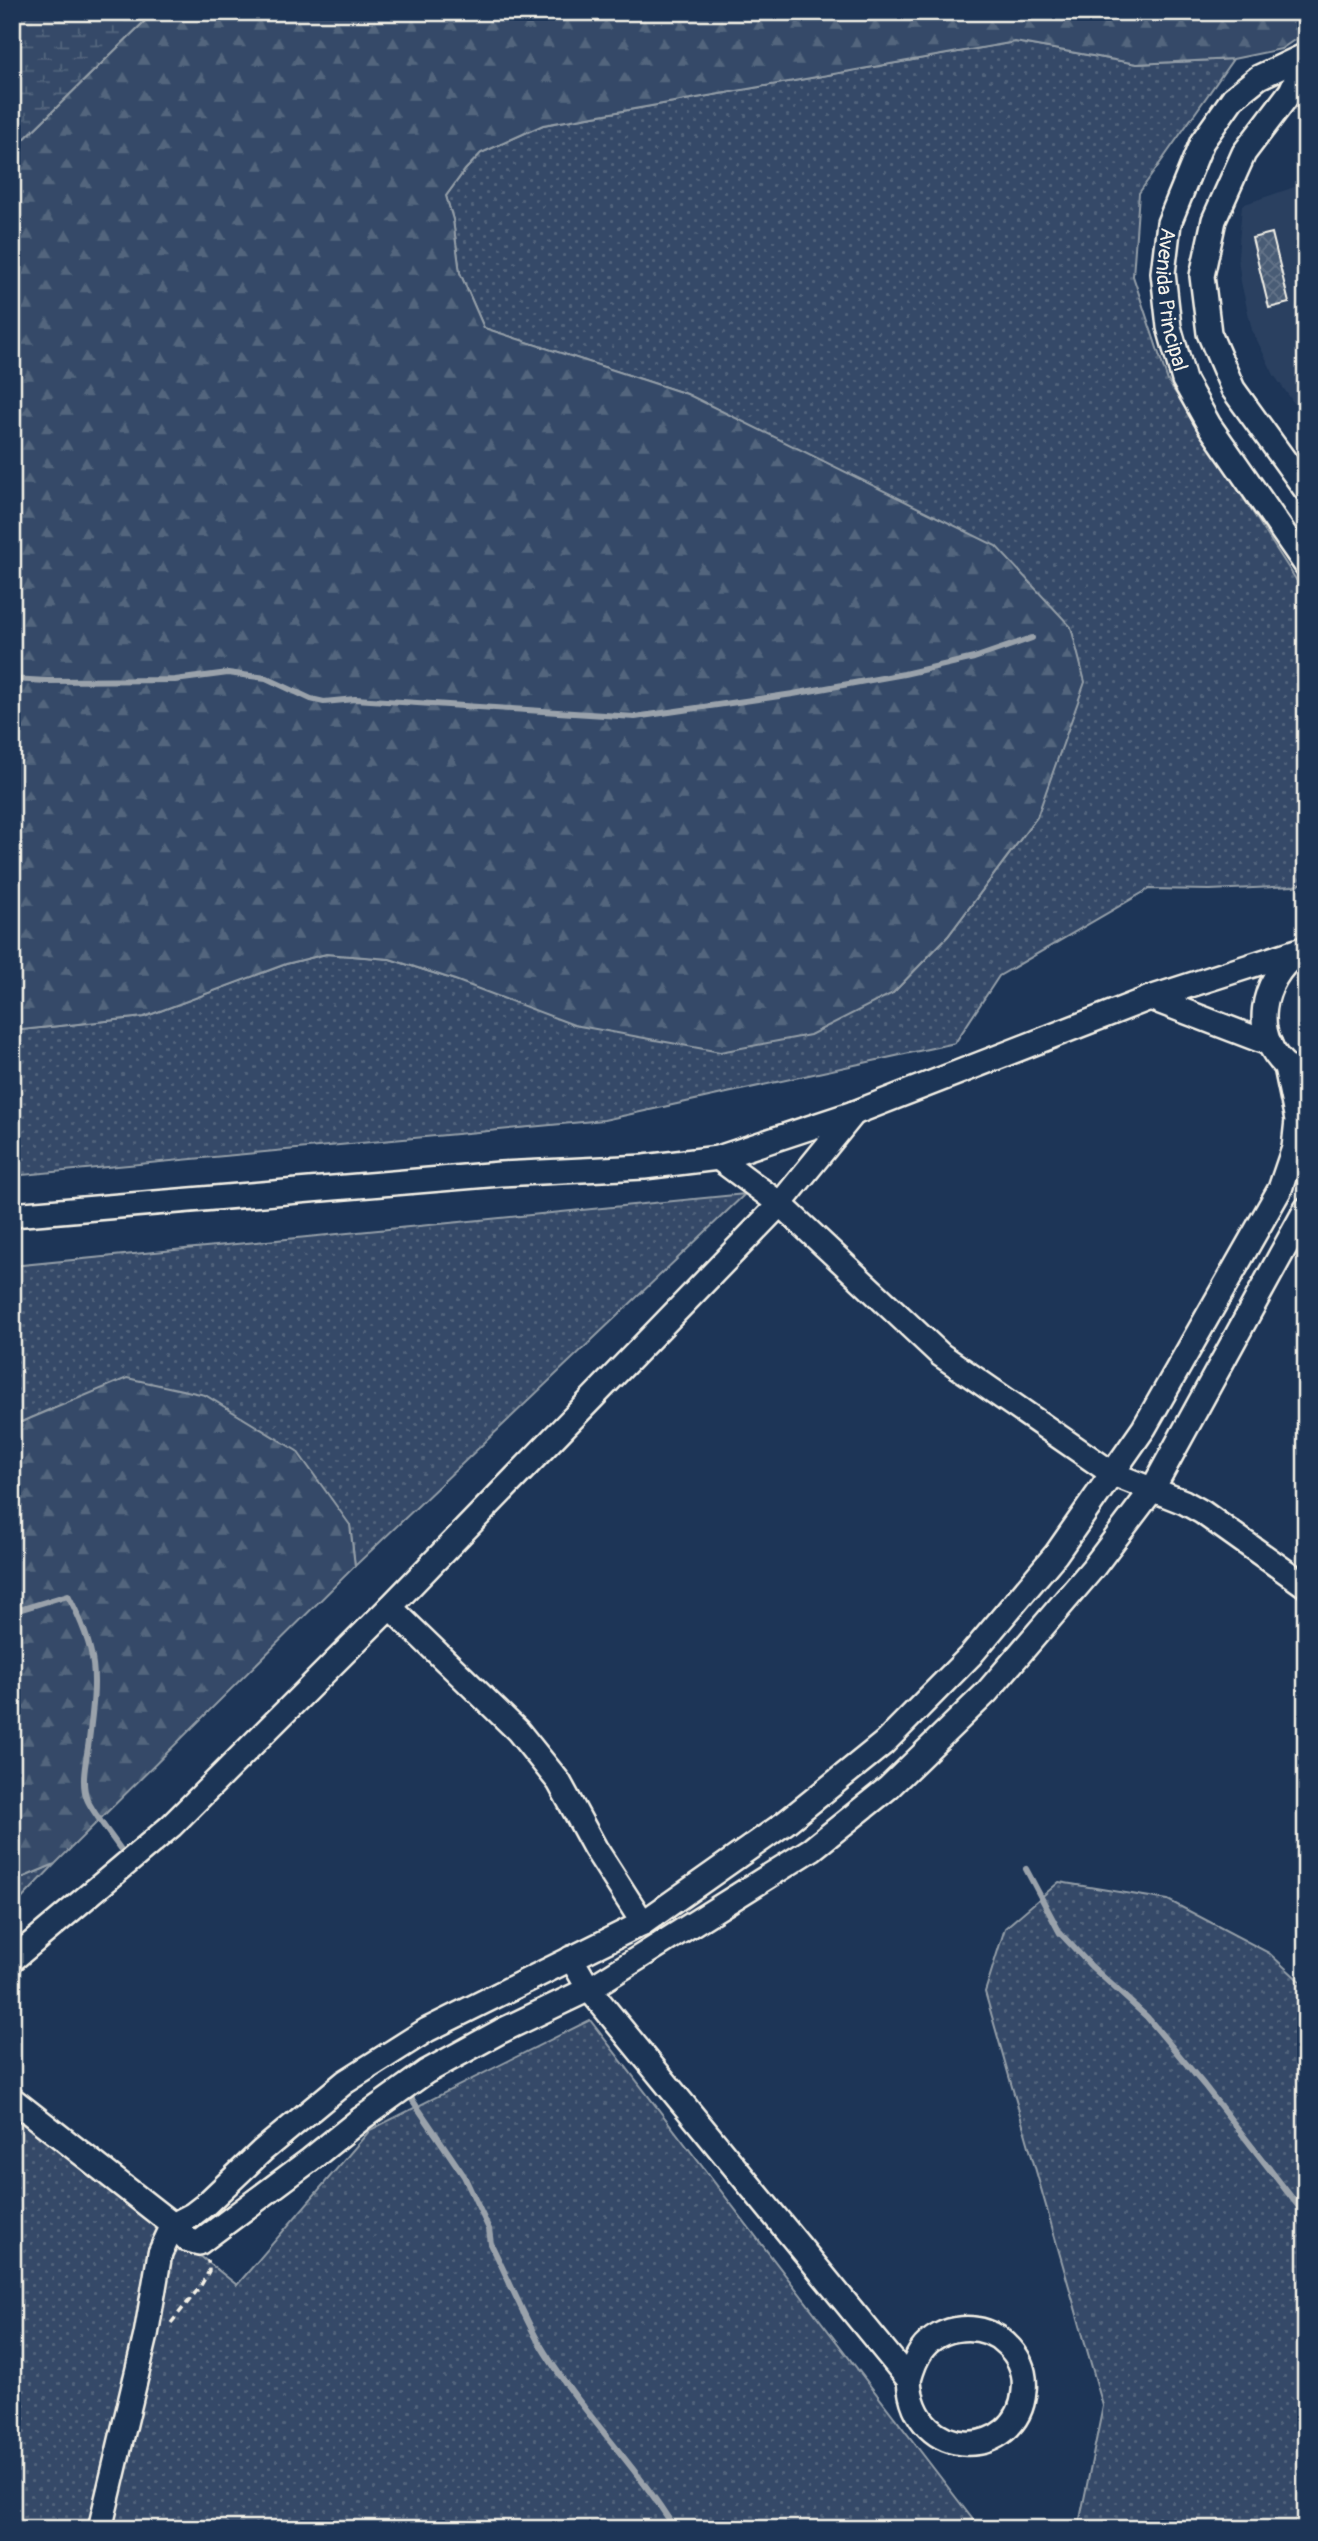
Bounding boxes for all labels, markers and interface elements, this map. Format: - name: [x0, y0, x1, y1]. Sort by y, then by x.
- street label: Avenida Principal: [1149, 226, 1194, 374]

